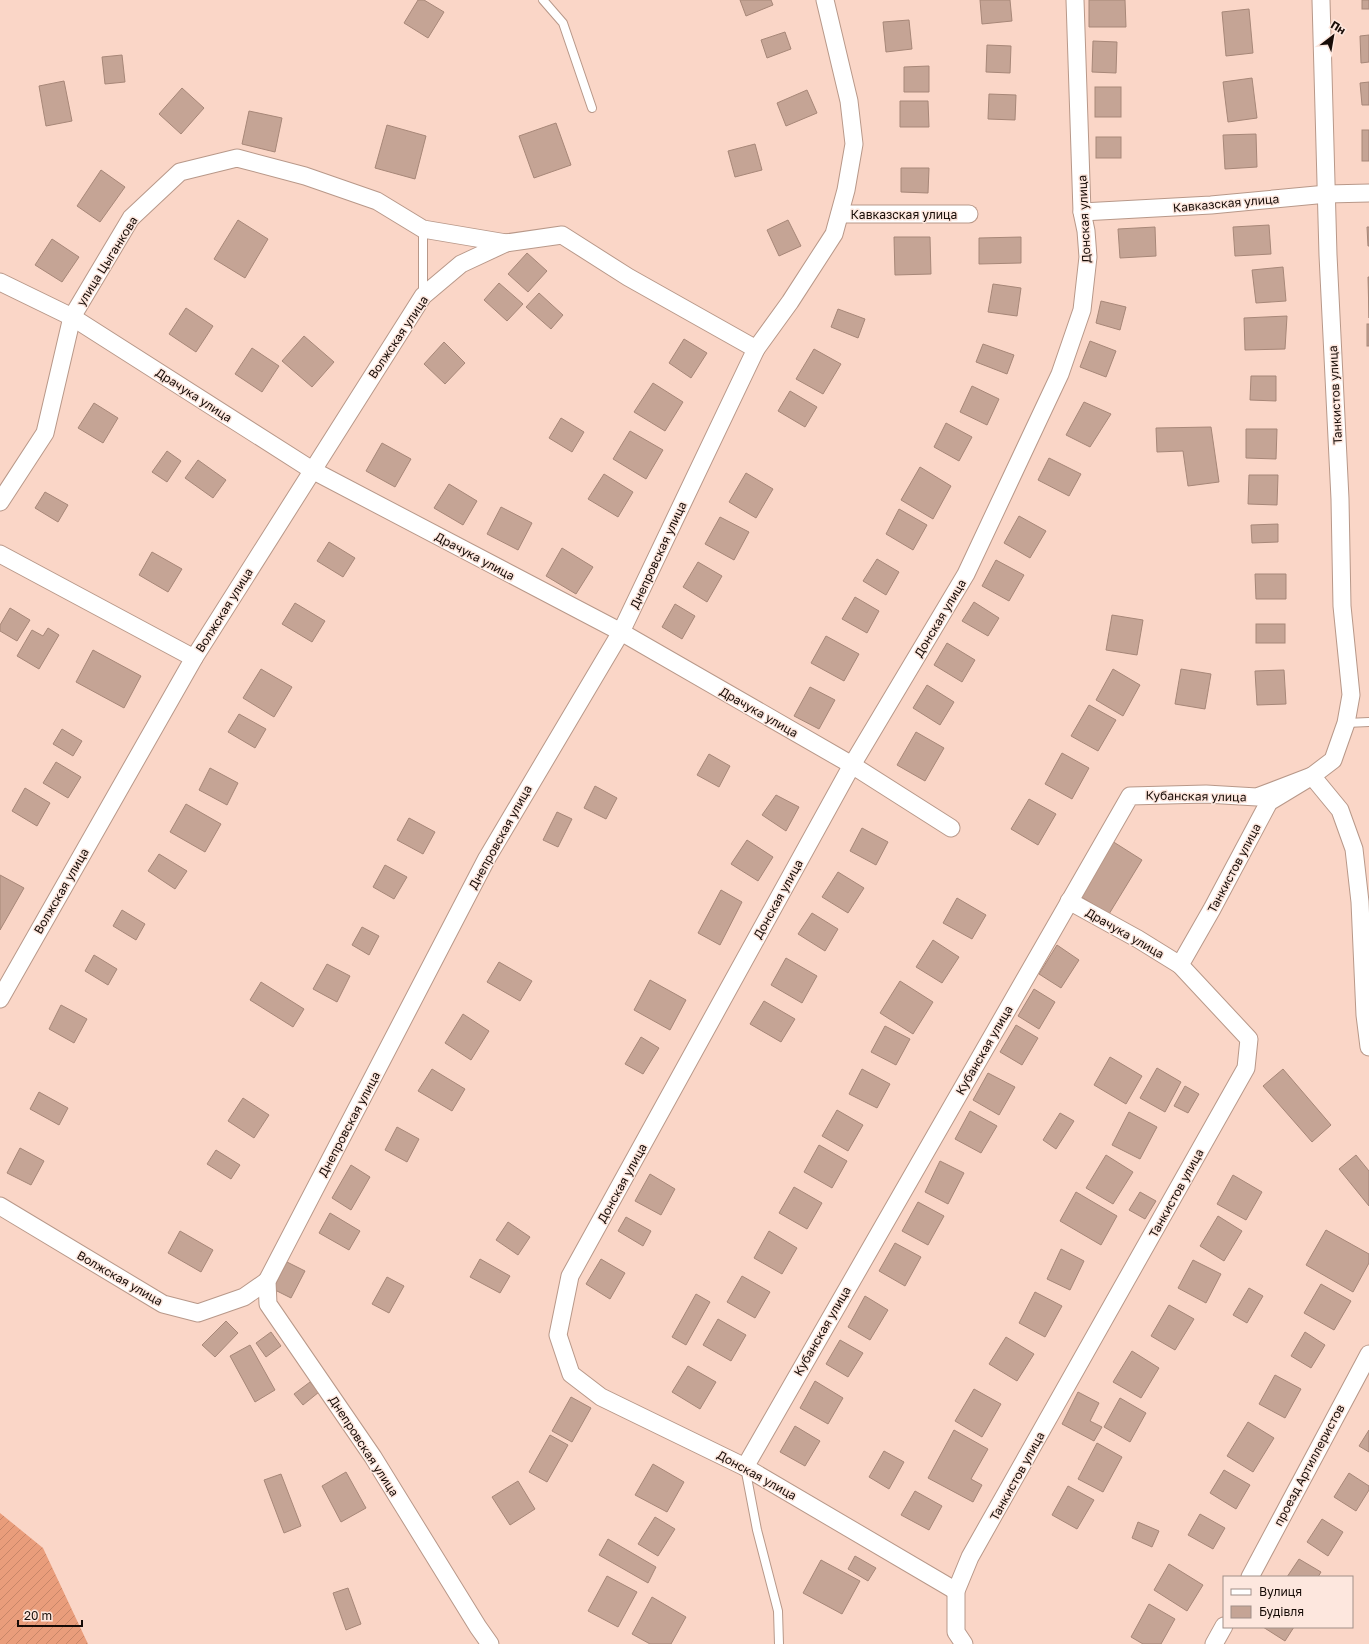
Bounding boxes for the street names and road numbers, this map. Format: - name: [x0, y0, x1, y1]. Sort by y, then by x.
- street label: Донская улица: [1074, 175, 1094, 263]
- street label: Кавказская улица: [1172, 191, 1280, 215]
- street label: Кавказская улица: [851, 207, 957, 222]
- street label: улица Цыганкова: [73, 213, 141, 309]
- street label: Волжская улица: [365, 293, 431, 381]
- street label: Танкистов улица: [1325, 345, 1345, 445]
- street label: Драчука улица: [153, 365, 235, 425]
- street label: Днепровская улица: [627, 499, 689, 611]
- street label: Драчука улица: [433, 529, 517, 583]
- street label: Волжская улица: [192, 565, 256, 655]
- street label: Донская улица: [911, 576, 969, 660]
- street label: Драчука улица: [717, 683, 801, 741]
- street label: Днепровская улица: [465, 782, 535, 892]
- street label: Кубанская улица: [1145, 788, 1247, 804]
- street label: Танкистов улица: [1204, 821, 1264, 915]
- street label: Волжская улица: [30, 845, 92, 937]
- street label: Донская улица: [750, 857, 806, 941]
- street label: Драчука улица: [1083, 904, 1167, 962]
- street label: Кубанская улица: [952, 1003, 1016, 1097]
- street label: Днепровская улица: [315, 1069, 383, 1179]
- street label: Донская улица: [594, 1141, 650, 1225]
- street label: Танкистов улица: [1145, 1146, 1207, 1240]
- street label: Волжская улица: [74, 1247, 166, 1309]
- street label: Кубанская улица: [790, 1284, 854, 1378]
- street label: Днепровская улица: [326, 1393, 402, 1499]
- street label: проезд Артиллеристов: [1271, 1401, 1348, 1528]
- street label: Танкистов улица: [986, 1429, 1048, 1523]
- street label: Донская улица: [715, 1447, 799, 1503]

